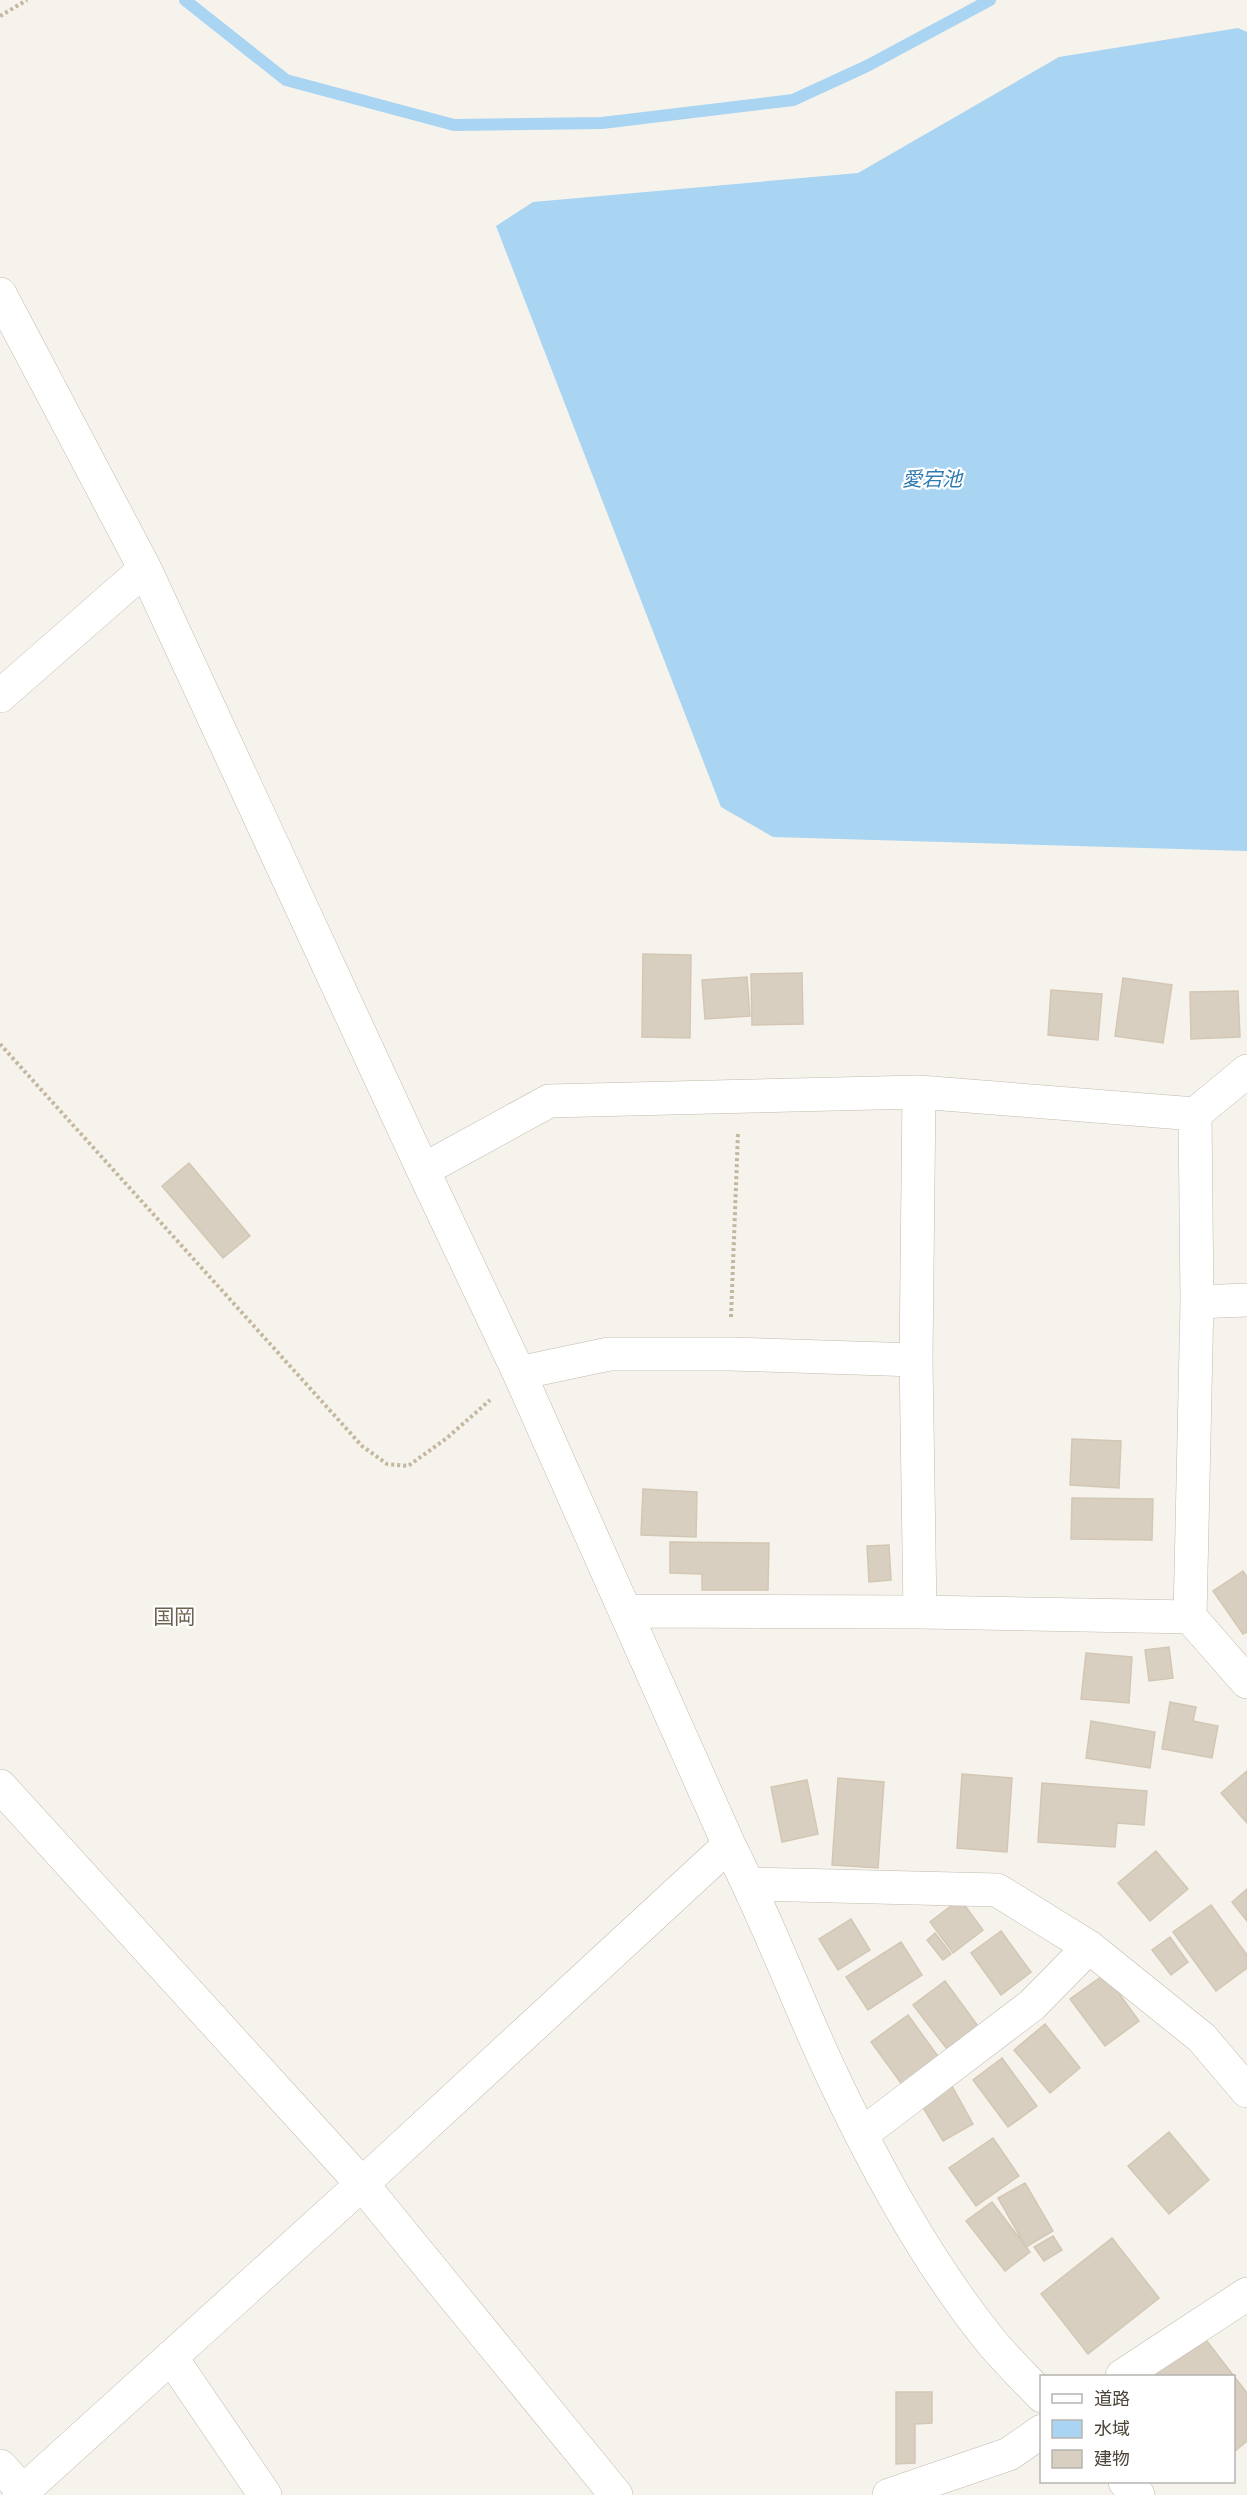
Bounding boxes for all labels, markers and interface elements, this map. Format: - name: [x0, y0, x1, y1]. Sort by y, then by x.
- water label: 愛宕池: [902, 467, 964, 491]
- district label: 国岡: [153, 1604, 195, 1629]
- legend: [1040, 2375, 1235, 2483]
- text: 道路: [1094, 2388, 1130, 2410]
- text: 水域: [1094, 2418, 1130, 2440]
- text: 建物: [1094, 2448, 1130, 2470]

